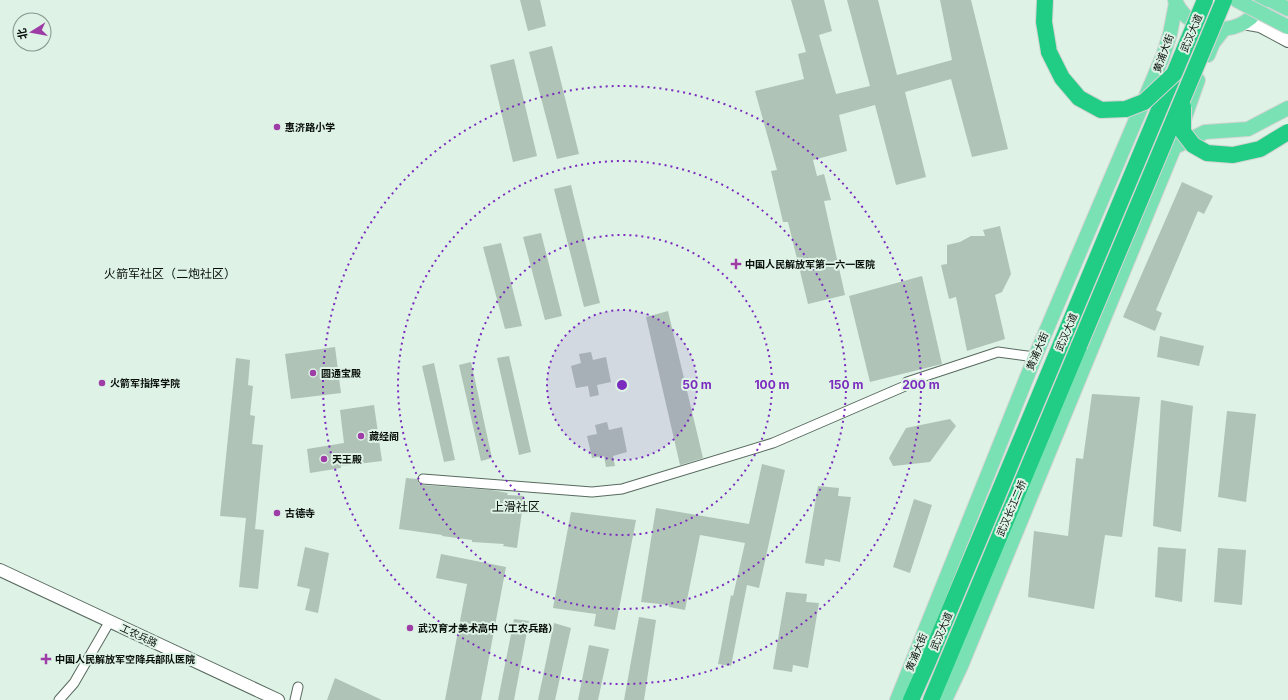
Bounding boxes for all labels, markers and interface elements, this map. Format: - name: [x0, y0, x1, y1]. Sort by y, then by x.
- north arrow: [12, 12, 52, 52]
- street label: 武汉大道: [1178, 12, 1204, 54]
- text: 北: [14, 27, 30, 41]
- street label: 黄浦大街: [1151, 32, 1175, 74]
- place label: 惠济路小学: [285, 121, 335, 133]
- marker: 惠济路小学: [272, 122, 282, 132]
- marker: 中国人民解放军第一六一医院: [730, 258, 742, 270]
- place label: 中国人民解放军第一六一医院: [745, 258, 875, 270]
- district label: 火箭军社区（二炮社区）: [104, 266, 236, 281]
- street label: 武汉大道: [1053, 311, 1079, 353]
- street label: 黄浦大街: [1024, 330, 1050, 372]
- place label: 圆通宝殿: [321, 367, 361, 379]
- marker: 圆通宝殿: [308, 368, 318, 378]
- place label: 火箭军指挥学院: [110, 377, 180, 389]
- text: 50 m: [682, 377, 712, 392]
- text: 100 m: [754, 377, 790, 392]
- text: 150 m: [829, 377, 863, 392]
- text: 200 m: [902, 377, 940, 392]
- marker: 火箭军指挥学院: [97, 378, 107, 388]
- centre of rings: [615, 378, 629, 392]
- place label: 藏经阁: [369, 430, 399, 442]
- marker: 藏经阁: [356, 431, 366, 441]
- place label: 天王殿: [332, 453, 362, 465]
- marker: 天王殿: [319, 454, 329, 464]
- street label: 武汉长江二桥: [994, 478, 1028, 538]
- district label: 上滑社区: [492, 499, 540, 514]
- place label: 古德寺: [285, 507, 315, 519]
- marker: 古德寺: [272, 508, 282, 518]
- street label: 武汉大道: [928, 610, 954, 652]
- street label: 工农兵路: [118, 621, 160, 649]
- place label: 武汉育才美术高中（工农兵路）: [418, 622, 558, 634]
- marker: 武汉育才美术高中（工农兵路）: [405, 623, 415, 633]
- street label: 黄浦大街: [903, 631, 929, 673]
- marker: 中国人民解放军空降兵部队医院: [40, 653, 52, 665]
- place label: 中国人民解放军空降兵部队医院: [55, 653, 195, 665]

